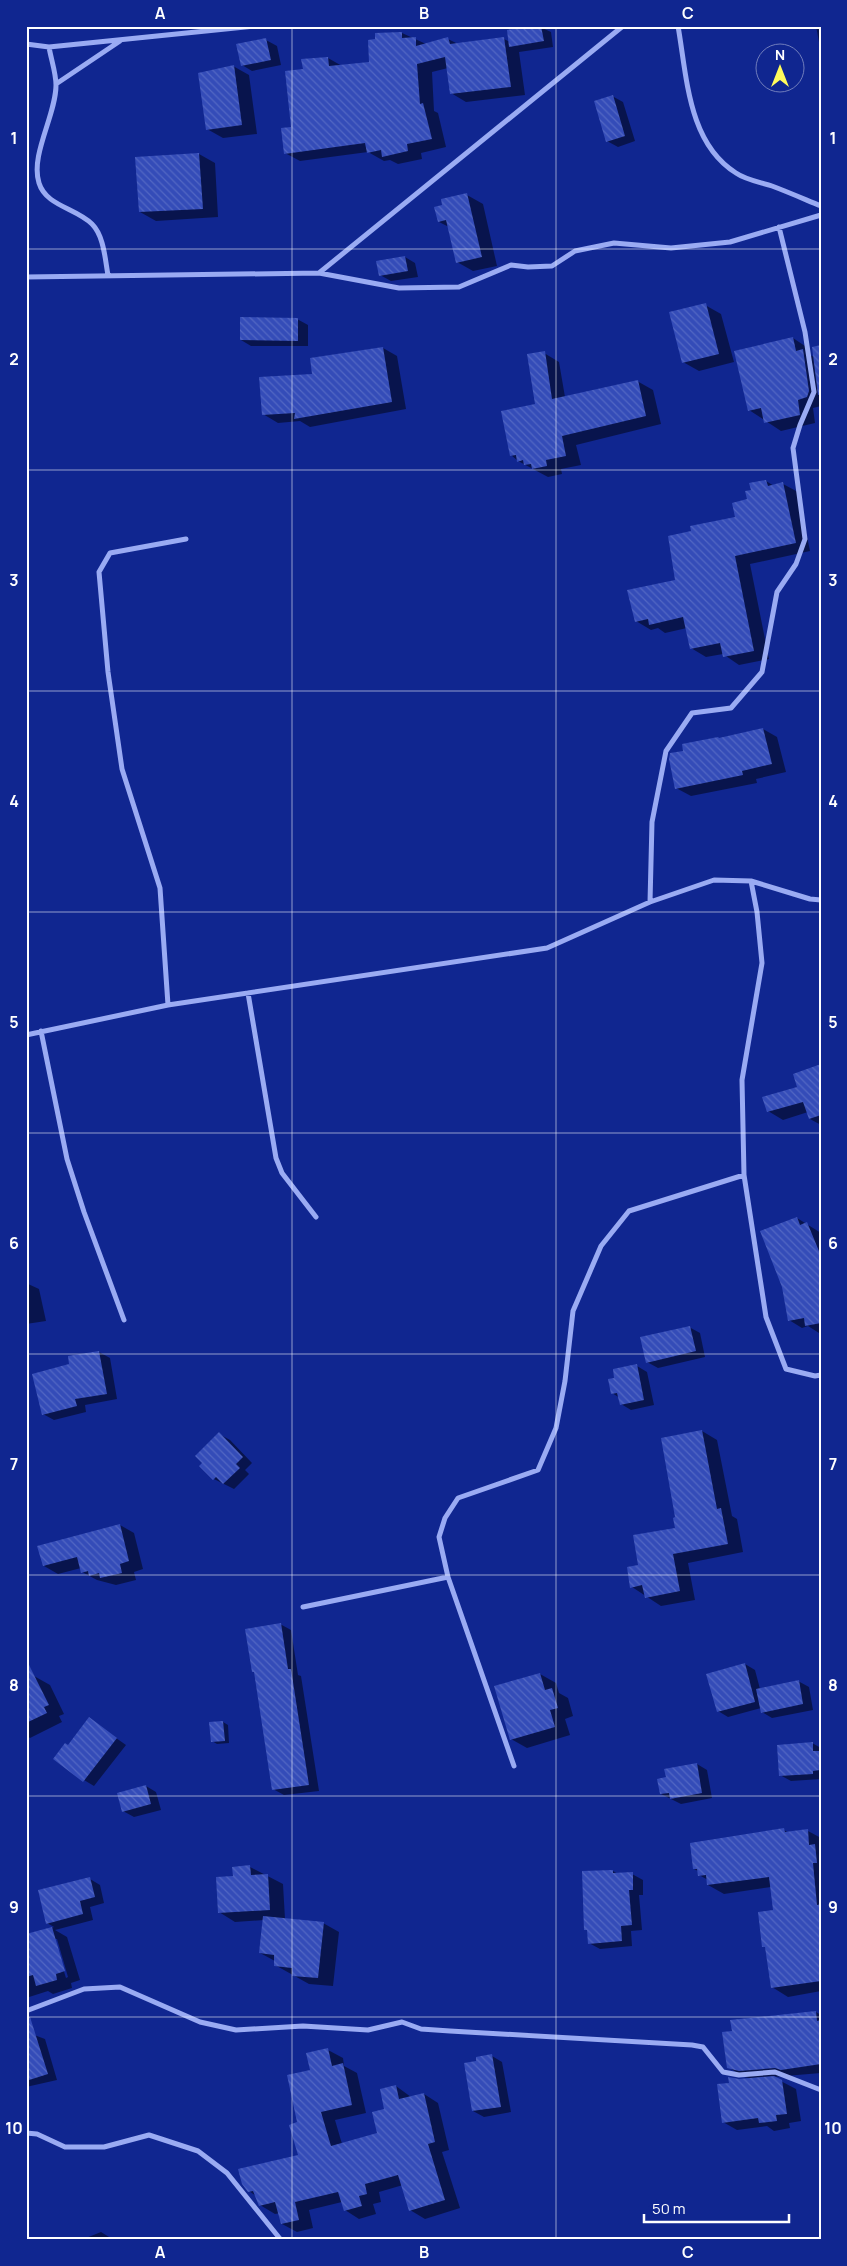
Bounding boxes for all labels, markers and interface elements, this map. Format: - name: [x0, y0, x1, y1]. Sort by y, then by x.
- text: A: [155, 2, 166, 24]
- text: B: [419, 2, 429, 24]
- text: C: [682, 2, 694, 24]
- north arrow: [754, 42, 804, 92]
- text: N: [775, 45, 785, 64]
- text: 1: [10, 127, 18, 149]
- text: 1: [829, 127, 837, 149]
- text: 2: [9, 348, 19, 370]
- text: 2: [828, 348, 838, 370]
- text: 3: [9, 569, 19, 591]
- text: 3: [828, 569, 838, 591]
- text: 4: [9, 790, 19, 812]
- text: 4: [828, 790, 838, 812]
- text: 5: [9, 1011, 19, 1033]
- text: 5: [828, 1011, 838, 1033]
- text: 6: [9, 1232, 19, 1254]
- text: 6: [828, 1232, 838, 1254]
- text: 7: [10, 1453, 18, 1475]
- text: 7: [829, 1453, 837, 1475]
- text: 8: [9, 1674, 19, 1696]
- text: 8: [828, 1674, 838, 1696]
- text: 9: [9, 1896, 19, 1918]
- text: 9: [828, 1896, 838, 1918]
- text: 10: [5, 2117, 23, 2139]
- text: 10: [824, 2117, 842, 2139]
- scale bar: [644, 2191, 790, 2223]
- text: 50 m: [652, 2198, 686, 2219]
- text: A: [155, 2241, 166, 2263]
- text: B: [419, 2241, 429, 2263]
- text: C: [682, 2241, 694, 2263]

